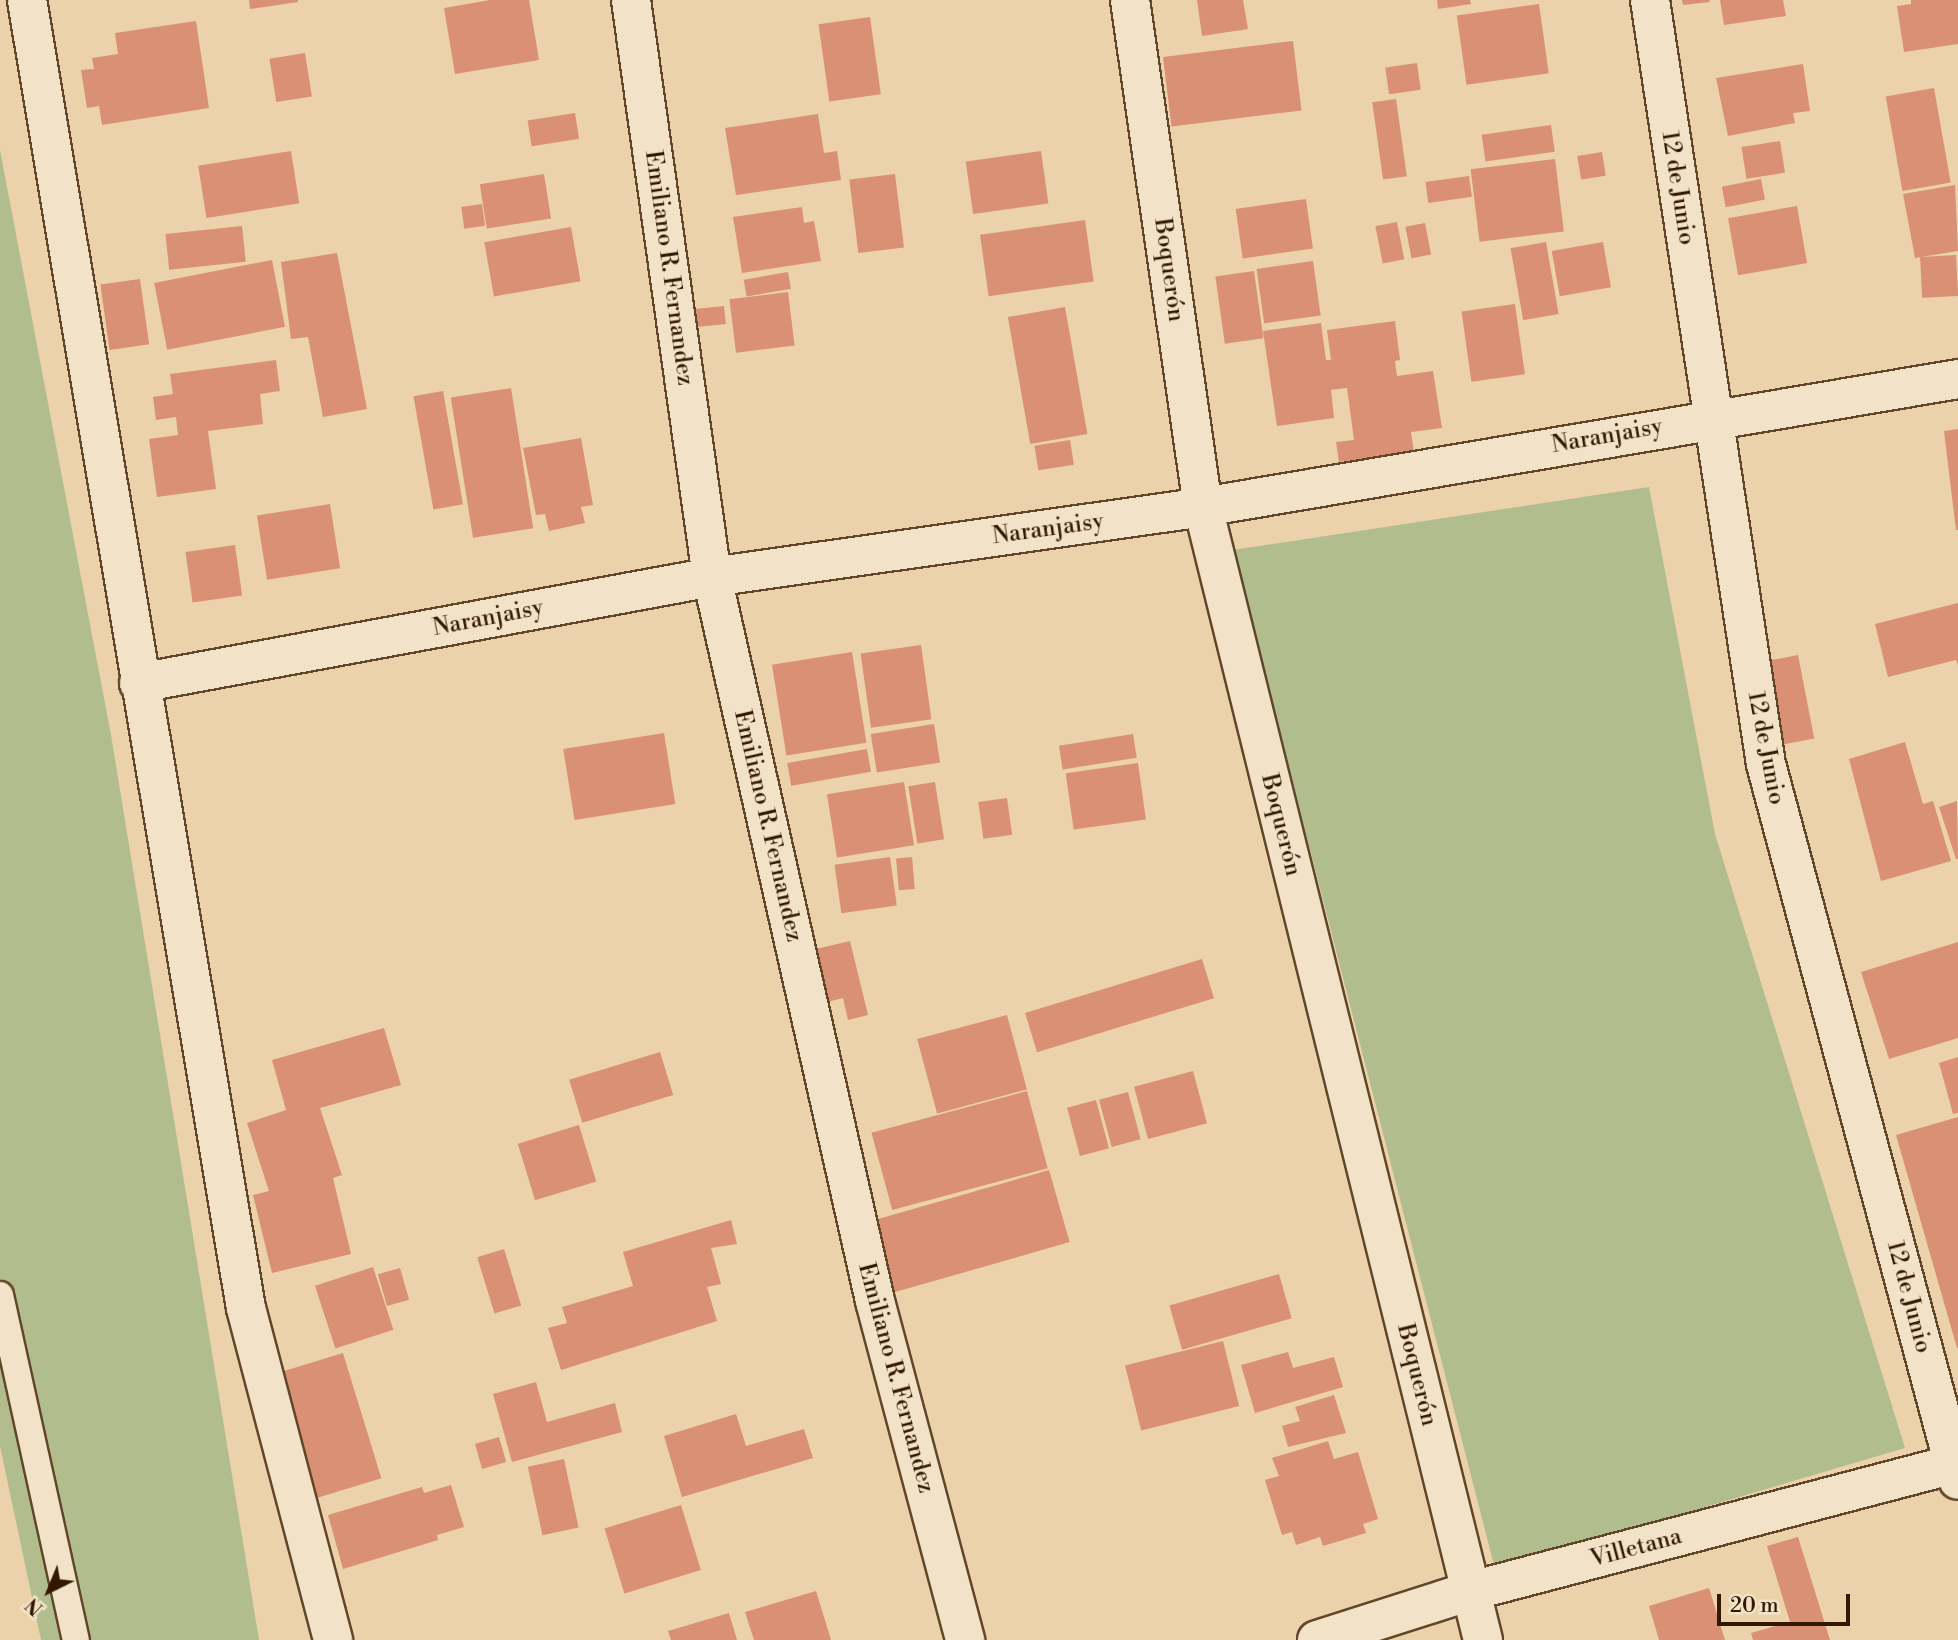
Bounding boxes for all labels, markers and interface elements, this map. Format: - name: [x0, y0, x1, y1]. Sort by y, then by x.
- street label: 12 de Junio: [1655, 129, 1701, 247]
- street label: Emiliano R. Fernandez: [639, 149, 699, 387]
- street label: Boquerón: [1148, 216, 1190, 324]
- street label: Naranjaisy: [1549, 413, 1665, 459]
- street label: Naranjaisy: [991, 508, 1105, 550]
- street label: Naranjaisy: [430, 594, 546, 642]
- street label: 12 de Junio: [1741, 689, 1791, 807]
- street label: Emiliano R. Fernandez: [728, 707, 808, 945]
- street label: Boquerón: [1255, 771, 1307, 879]
- street label: 12 de Junio: [1881, 1238, 1937, 1356]
- street label: Emiliano R. Fernandez: [852, 1260, 940, 1496]
- street label: Boquerón: [1391, 1321, 1443, 1429]
- street label: Villetana: [1587, 1523, 1685, 1573]
- north arrow: [14, 1556, 84, 1626]
- scale bar: [1720, 1580, 1853, 1624]
- text: N: [21, 1592, 48, 1620]
- text: 20 m: [1730, 1593, 1779, 1619]

